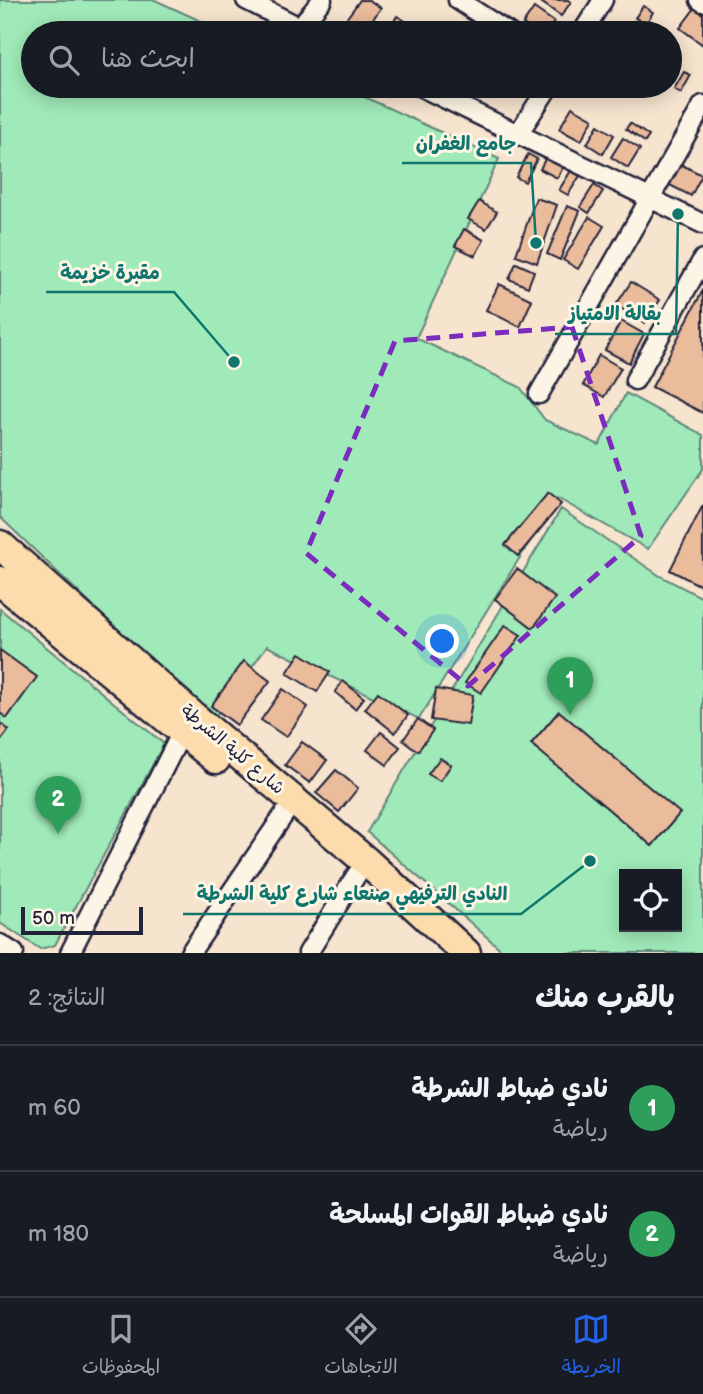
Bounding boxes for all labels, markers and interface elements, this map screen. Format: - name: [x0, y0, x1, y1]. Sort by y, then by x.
- search box: [21, 21, 682, 98]
- icon: search: [45, 41, 83, 79]
- text: ابحث هنا: [101, 44, 195, 75]
- callout: جامع الغفران: [402, 123, 531, 163]
- text: جامع الغفران: [416, 133, 516, 157]
- callout: مقبرة خزيمة: [46, 252, 174, 292]
- text: مقبرة خزيمة: [60, 262, 160, 285]
- callout: بقالة الامتياز: [555, 294, 676, 334]
- text: بقالة الامتياز: [566, 303, 662, 326]
- your location: [425, 624, 459, 658]
- pin: 1: [547, 657, 593, 715]
- street label: شارع كلية الشرطة: [176, 700, 289, 800]
- pin: 2: [35, 776, 81, 834]
- map controls: [619, 869, 682, 932]
- button: locate: [619, 869, 682, 932]
- callout: النادي الترفيهي صنعاء شارع كلية الشرطة: [183, 874, 521, 914]
- text: النادي الترفيهي صنعاء شارع كلية الشرطة: [197, 883, 507, 910]
- scale bar: [21, 904, 144, 936]
- text: 50 m: [32, 907, 75, 930]
- text: بالقرب منك: [535, 980, 675, 1016]
- text: النتائج: 2: [28, 984, 106, 1012]
- text: نادي ضباط الشرطة: [411, 1074, 608, 1105]
- text: 60 m: [28, 1094, 81, 1122]
- text: 1: [647, 1094, 657, 1122]
- text: رياضة: [553, 1115, 608, 1143]
- text: نادي ضباط القوات المسلحة: [329, 1200, 608, 1231]
- text: 180 m: [28, 1220, 89, 1248]
- text: 2: [645, 1220, 659, 1248]
- text: رياضة: [553, 1241, 608, 1269]
- tab: المحفوظات: [82, 1310, 160, 1383]
- tab: الاتجاهات: [324, 1310, 398, 1383]
- tab: الخريطة: [562, 1310, 621, 1383]

